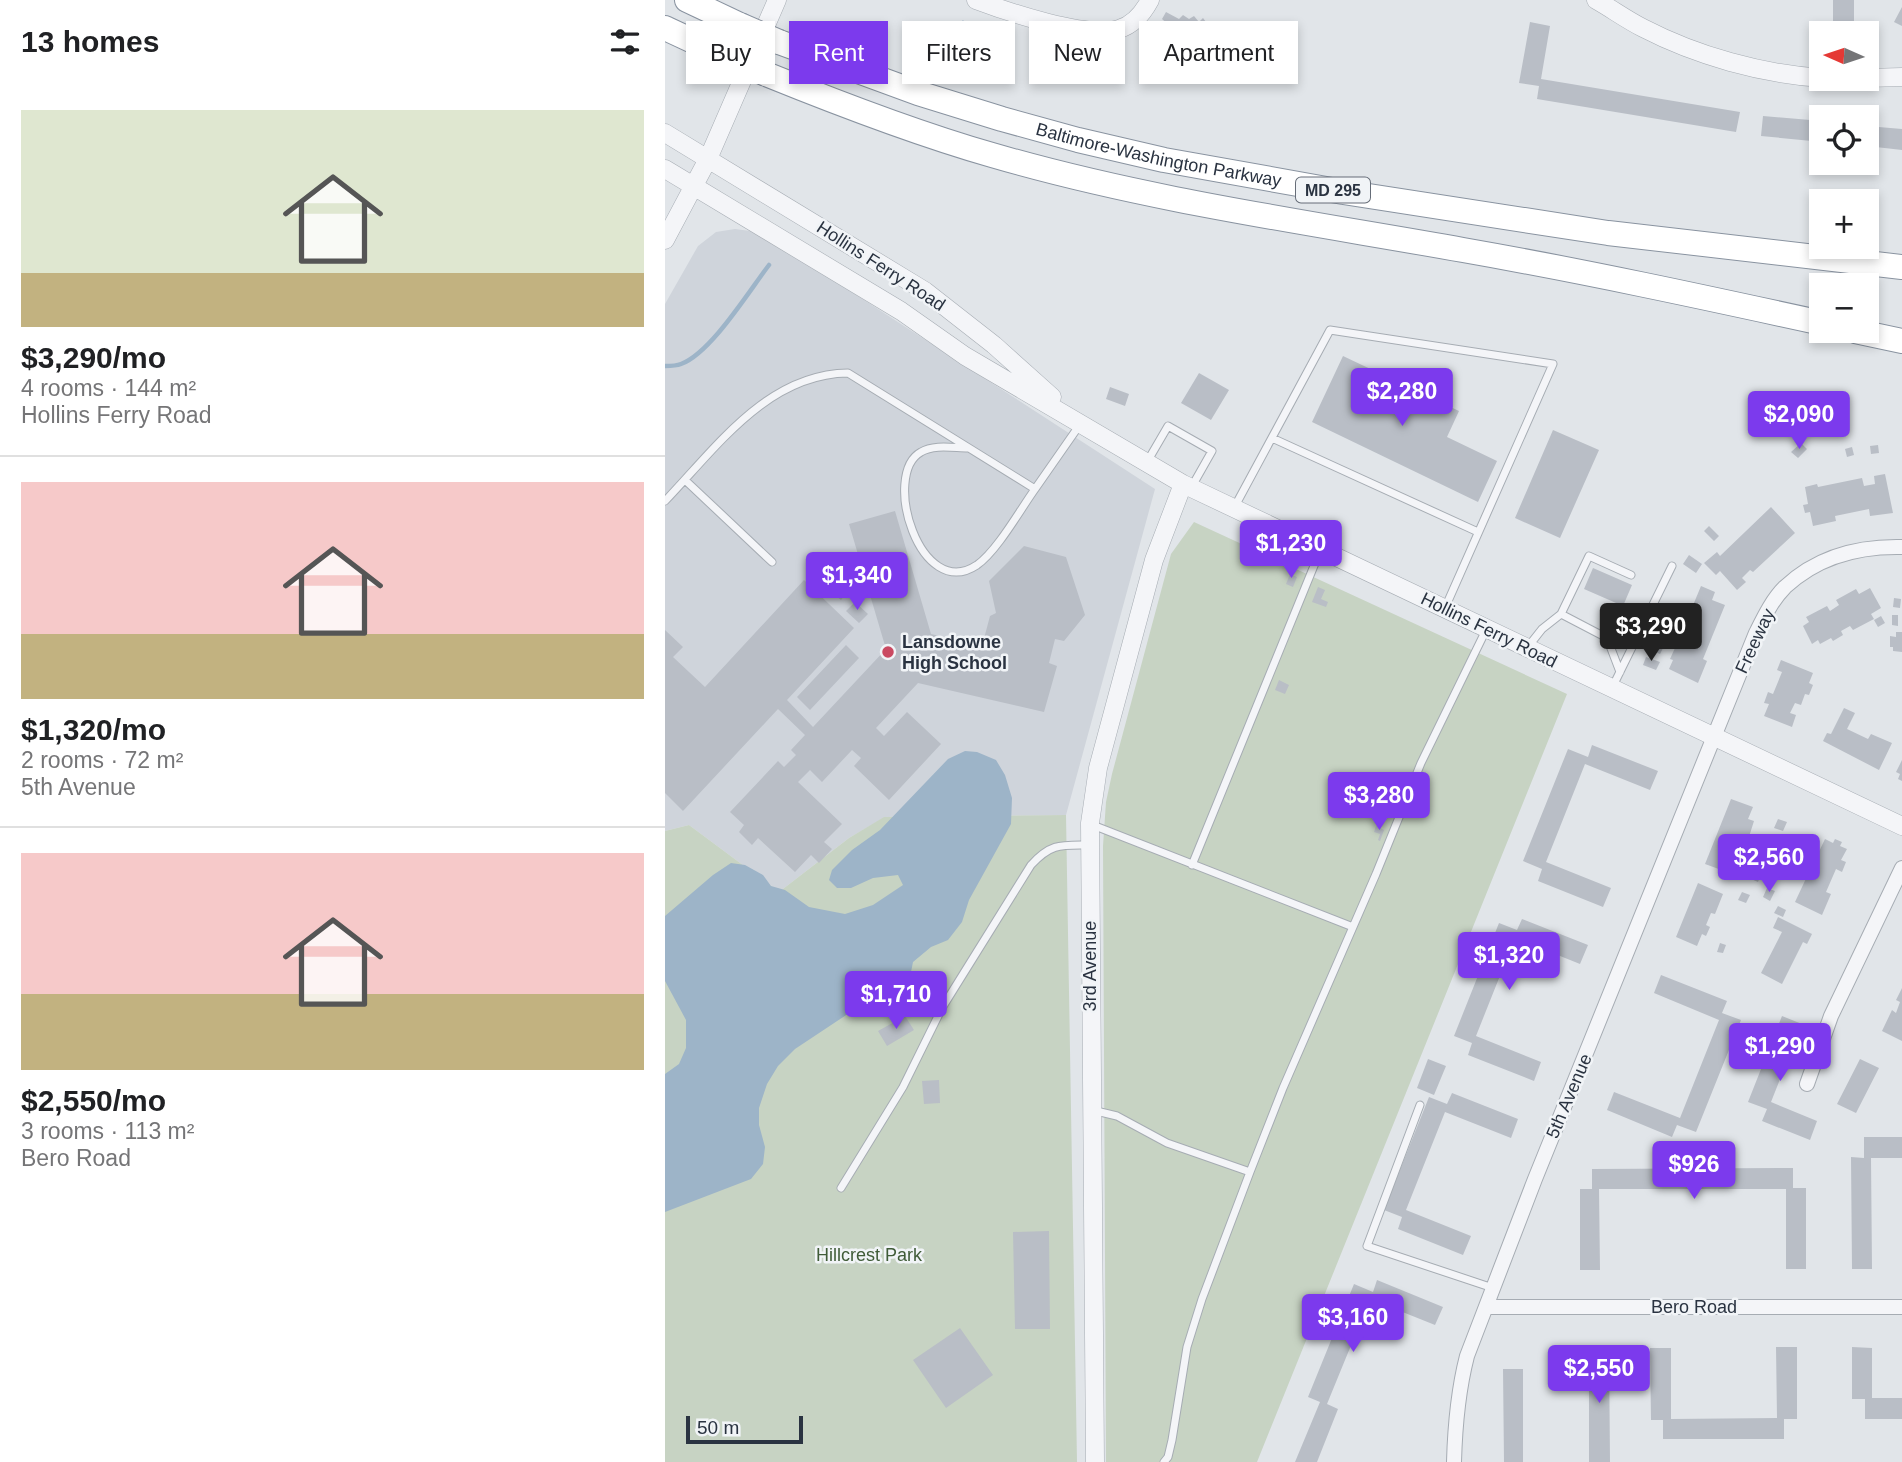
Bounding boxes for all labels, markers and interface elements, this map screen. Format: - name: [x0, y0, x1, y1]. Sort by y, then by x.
- chip: Buy: [686, 21, 775, 84]
- chip: Rent: [789, 21, 888, 84]
- chip: Filters: [902, 21, 1015, 84]
- chip: New: [1029, 21, 1125, 84]
- chip: Apartment: [1139, 21, 1298, 84]
- north arrow: [1809, 21, 1879, 91]
- map controls: [1809, 21, 1879, 343]
- icon: filters: [606, 23, 644, 61]
- text: 13 homes: [21, 25, 159, 58]
- button: locate: [1809, 105, 1879, 175]
- street label: Baltimore-Washington Parkway: [1034, 119, 1283, 191]
- icon: home: [270, 156, 396, 282]
- road number: MD 295: [1296, 178, 1370, 202]
- button: +: [1809, 189, 1879, 259]
- street label: Hollins Ferry Road: [813, 217, 949, 315]
- button: −: [1809, 273, 1879, 343]
- text: $3,290/mo: [21, 341, 166, 374]
- pin: $2,280: [1345, 368, 1459, 428]
- text: 4 rooms · 144 m²: [21, 375, 196, 401]
- text: $2,280: [1367, 378, 1437, 404]
- pin: $2,090: [1742, 392, 1856, 451]
- text: $2,090: [1764, 401, 1834, 427]
- text: Hollins Ferry Road: [21, 402, 211, 428]
- pin: $1,230: [1234, 520, 1348, 580]
- icon: home: [270, 528, 396, 654]
- text: $1,230: [1256, 530, 1326, 556]
- pin: $1,340: [800, 552, 914, 612]
- text: $1,340: [822, 562, 892, 588]
- street label: Hollins Ferry Road: [1418, 588, 1560, 672]
- pin: $3,290: [1594, 604, 1708, 663]
- street label: Freeway: [1731, 605, 1779, 677]
- text: $3,290: [1616, 613, 1686, 639]
- place label: Lansdowne High School: [902, 632, 1007, 673]
- marker: Lansdowne High School: [880, 644, 896, 660]
- text: $1,320/mo: [21, 713, 166, 746]
- text: 2 rooms · 72 m²: [21, 747, 183, 773]
- pin: $3,280: [1322, 772, 1436, 832]
- text: 5th Avenue: [21, 774, 136, 800]
- text: $3,280: [1344, 782, 1414, 808]
- pin: $2,560: [1712, 834, 1826, 894]
- text: $2,560: [1734, 844, 1804, 870]
- icon: home: [270, 899, 396, 1025]
- street label: 3rd Avenue: [1080, 921, 1100, 1011]
- pin: $1,320: [1452, 932, 1566, 992]
- text: $1,320: [1474, 942, 1544, 968]
- pin: $1,710: [839, 972, 953, 1031]
- text: $1,710: [861, 981, 931, 1007]
- pin: $1,290: [1723, 1024, 1837, 1083]
- text: $1,290: [1745, 1033, 1815, 1059]
- street label: 5th Avenue: [1542, 1051, 1596, 1141]
- text: $2,550/mo: [21, 1084, 166, 1117]
- text: 3 rooms · 113 m²: [21, 1118, 194, 1144]
- pin: $926: [1653, 1142, 1735, 1201]
- text: Bero Road: [21, 1145, 131, 1171]
- text: $926: [1668, 1151, 1720, 1177]
- park label: Hillcrest Park: [816, 1245, 923, 1265]
- pin: $3,160: [1296, 1294, 1410, 1354]
- street label: Bero Road: [1651, 1297, 1737, 1317]
- text: $3,160: [1318, 1304, 1388, 1330]
- pin: $2,550: [1542, 1346, 1656, 1405]
- text: $2,550: [1564, 1355, 1634, 1381]
- scale bar: [686, 1413, 803, 1445]
- text: 50 m: [697, 1417, 739, 1438]

